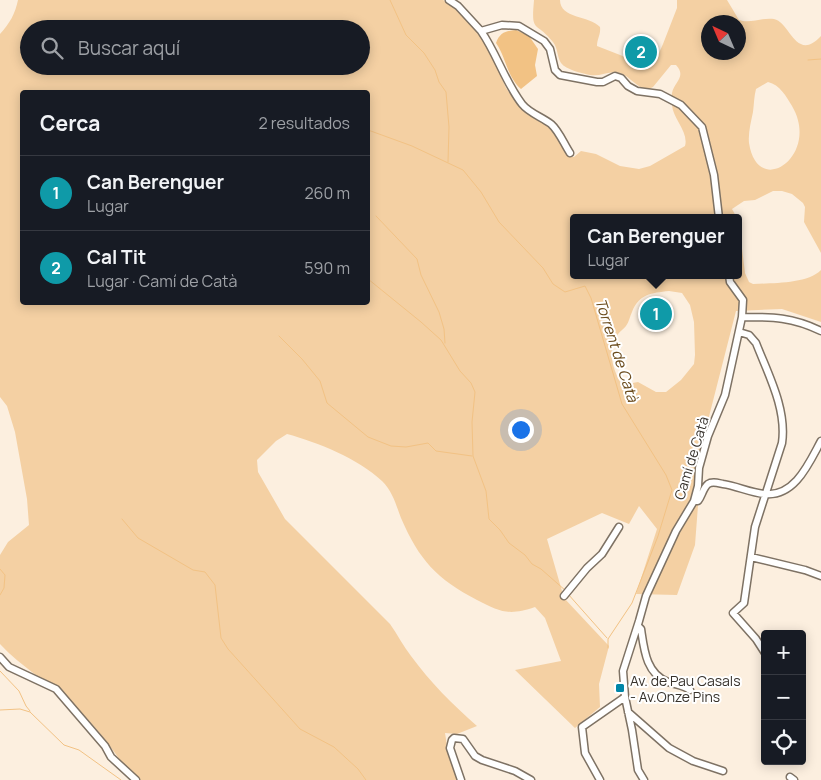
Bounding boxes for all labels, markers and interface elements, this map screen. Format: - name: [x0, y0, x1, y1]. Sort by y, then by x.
- north arrow: [701, 15, 746, 60]
- search box: [20, 20, 370, 75]
- pin: 2: [625, 33, 657, 71]
- icon: search: [38, 34, 66, 62]
- text: Buscar aquí: [78, 35, 180, 61]
- text: Cerca: [40, 109, 100, 137]
- text: 2 resultados: [259, 112, 350, 134]
- text: Can Berenguer: [87, 169, 224, 195]
- text: 1: [52, 182, 60, 204]
- text: 260 m: [304, 182, 350, 204]
- text: Lugar: [87, 195, 129, 217]
- popup: [570, 214, 742, 279]
- text: Can Berenguer: [587, 223, 725, 249]
- text: Cal Tit: [87, 244, 146, 270]
- text: Lugar: [587, 249, 629, 271]
- text: 2: [51, 257, 61, 279]
- text: 590 m: [304, 257, 350, 279]
- text: Lugar · Camí de Catà: [87, 270, 237, 292]
- water label: Torrent de Catà: [590, 295, 644, 405]
- pin: 1: [640, 295, 672, 333]
- street label: Camí de Catà: [669, 414, 713, 502]
- your location: [508, 417, 534, 443]
- map controls: [761, 630, 806, 765]
- button: +: [761, 630, 806, 675]
- place label: Av. de Pau Casals - Av.Onze Pins: [630, 671, 741, 706]
- button: −: [761, 675, 806, 720]
- marker: Av. de Pau Casals - Av.Onze Pins: [614, 682, 626, 694]
- button: locate: [761, 720, 806, 765]

